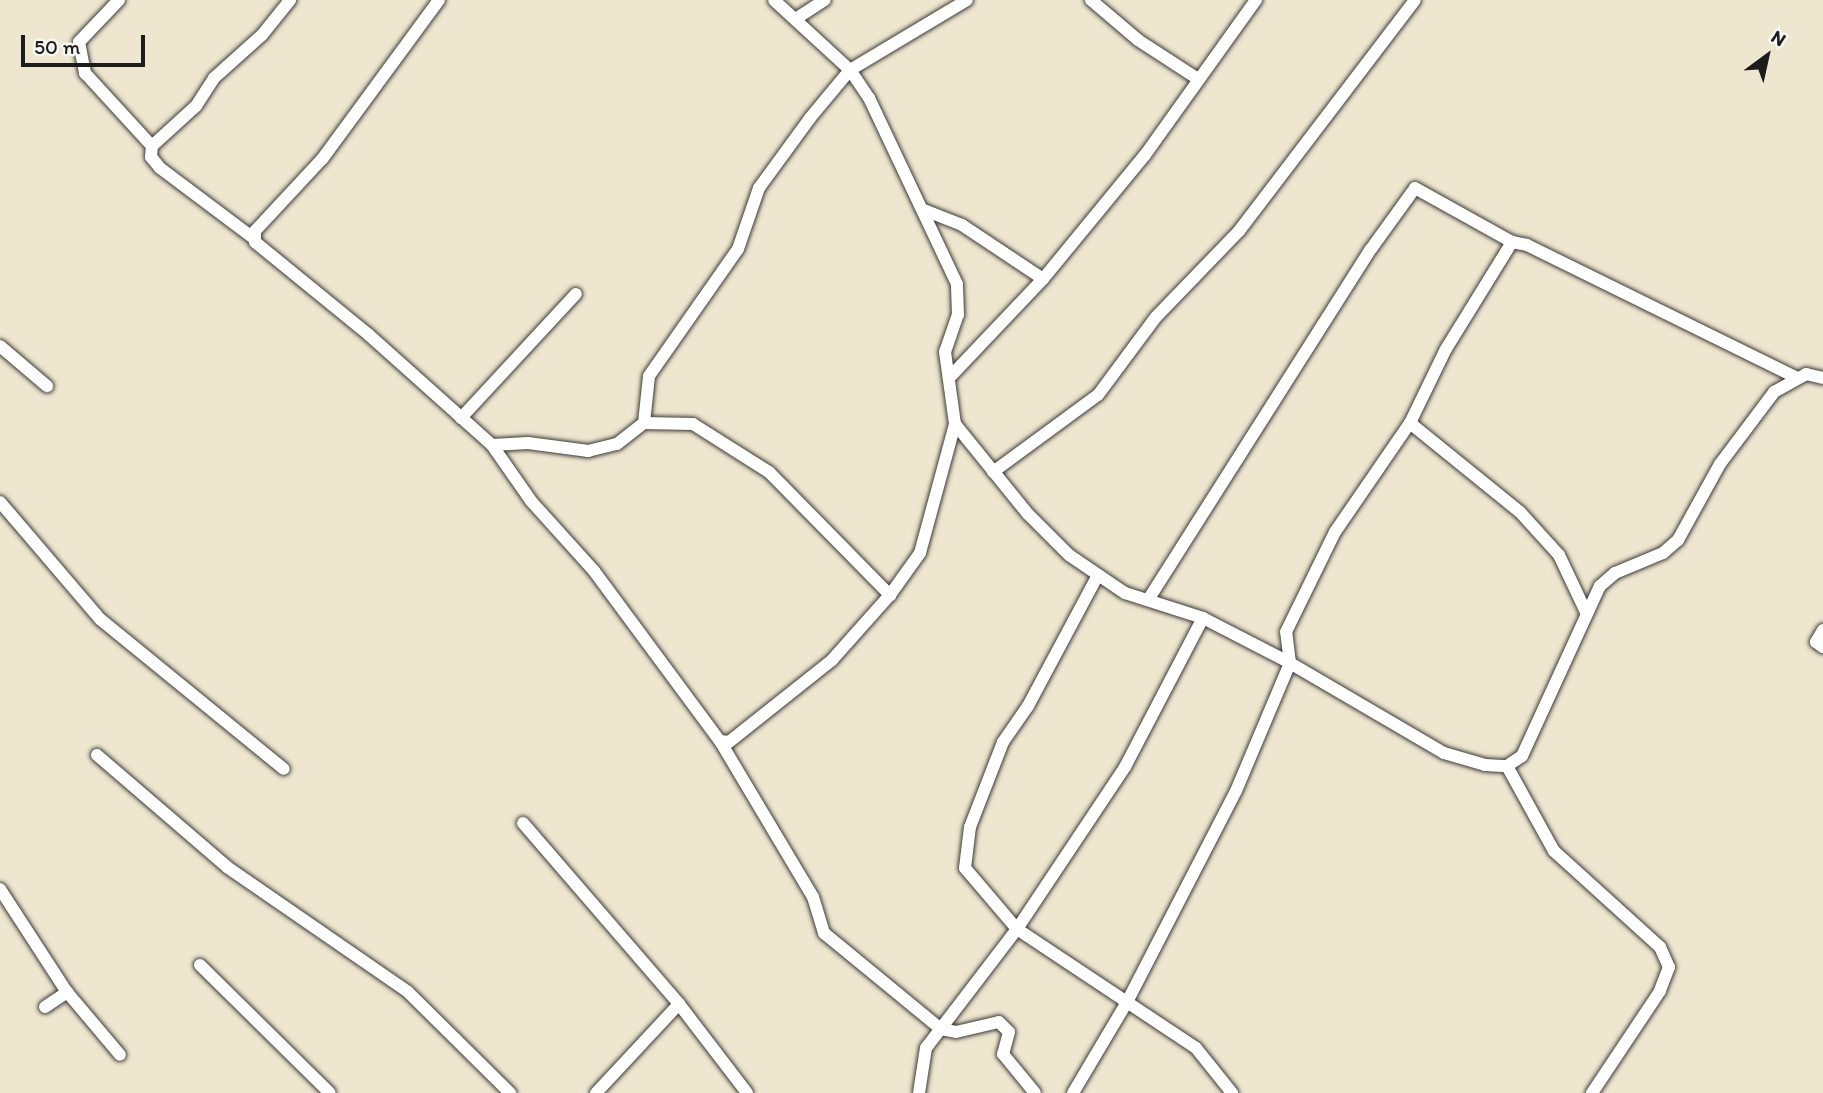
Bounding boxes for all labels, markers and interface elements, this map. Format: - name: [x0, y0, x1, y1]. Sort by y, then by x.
- scale bar: [24, 21, 149, 65]
- north arrow: [1732, 21, 1802, 91]
- text: N: [1767, 25, 1790, 51]
- text: 50 m: [34, 34, 80, 59]

